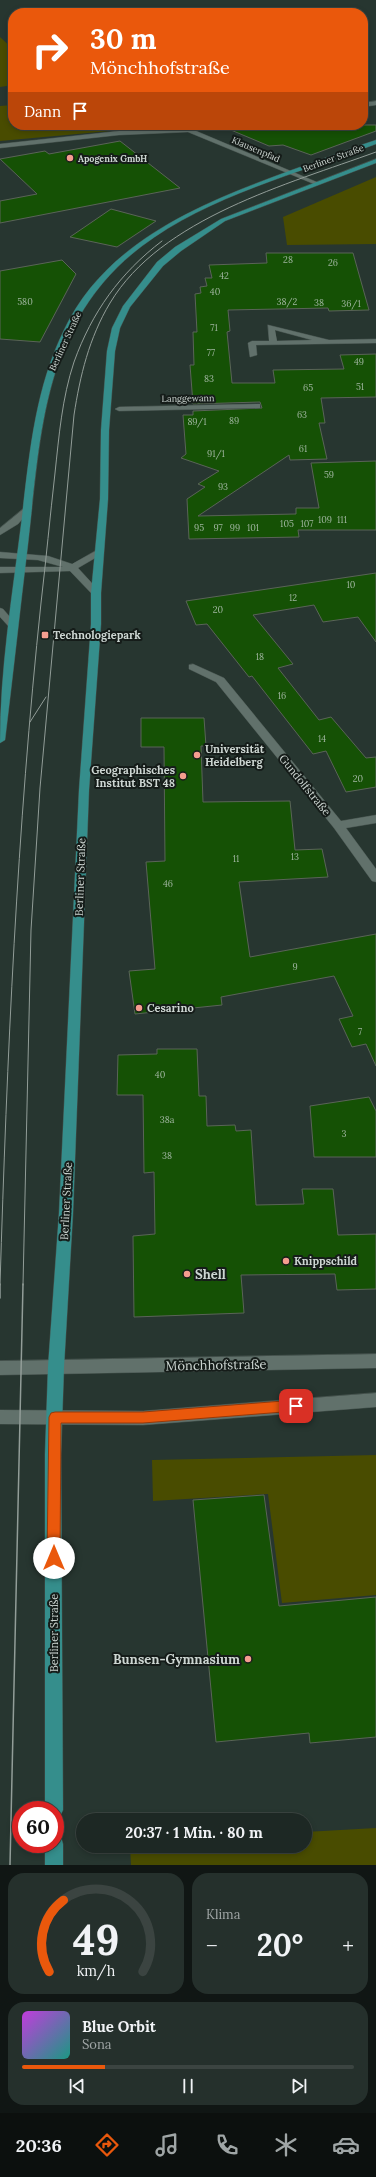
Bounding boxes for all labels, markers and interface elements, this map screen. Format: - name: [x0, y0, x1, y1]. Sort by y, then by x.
- text: 30 m: [90, 21, 157, 57]
- icon: right: [24, 24, 76, 76]
- text: Mönchhofstraße: [90, 56, 230, 79]
- icon: arrive: [69, 100, 91, 122]
- text: Dann: [24, 102, 61, 121]
- street label: Klausenpfad: [230, 134, 282, 164]
- street label: Berliner Straße: [301, 142, 365, 174]
- marker: Apogenix GmbH: [65, 153, 75, 163]
- place label: Apogenix GmbH: [78, 153, 147, 164]
- house number: 28: [283, 254, 293, 265]
- house number: 26: [328, 257, 338, 268]
- house number: 42: [219, 270, 229, 281]
- house number: 40: [210, 286, 221, 297]
- house number: 580: [17, 296, 33, 307]
- house number: 38/2: [277, 296, 298, 308]
- house number: 38: [314, 297, 324, 308]
- house number: 36/1: [341, 298, 361, 310]
- street label: Berliner Straße: [46, 310, 84, 372]
- house number: 71: [210, 322, 218, 333]
- house number: 77: [207, 347, 215, 358]
- house number: 49: [354, 356, 364, 367]
- house number: 83: [204, 373, 214, 384]
- house number: 51: [356, 381, 364, 392]
- house number: 65: [303, 382, 313, 393]
- street label: Langgewann: [161, 392, 215, 404]
- house number: 63: [297, 409, 307, 420]
- house number: 89: [229, 415, 239, 426]
- house number: 89/1: [187, 416, 207, 428]
- house number: 61: [299, 443, 307, 454]
- house number: 91/1: [207, 448, 225, 460]
- house number: 59: [324, 469, 334, 480]
- house number: 93: [218, 481, 228, 492]
- house number: 109: [318, 514, 332, 525]
- house number: 111: [337, 514, 347, 525]
- house number: 105: [280, 518, 294, 529]
- house number: 107: [301, 518, 313, 529]
- house number: 95: [194, 522, 204, 533]
- house number: 97: [213, 522, 223, 533]
- house number: 99: [230, 522, 240, 533]
- house number: 101: [247, 522, 259, 533]
- house number: 10: [347, 579, 356, 590]
- house number: 12: [289, 592, 297, 603]
- house number: 20: [213, 604, 224, 615]
- place label: Technologiepark: [53, 628, 141, 642]
- marker: Technologiepark: [40, 630, 50, 640]
- house number: 18: [256, 651, 264, 662]
- house number: 16: [278, 690, 286, 701]
- house number: 14: [318, 733, 326, 744]
- place label: Universität Heidelberg: [205, 742, 265, 769]
- marker: Universität Heidelberg: [192, 750, 202, 760]
- street label: Gundolfstraße: [276, 752, 334, 818]
- place label: Geographisches Institut BST 48: [91, 763, 175, 790]
- marker: Geographisches Institut BST 48: [178, 771, 188, 781]
- house number: 20: [353, 773, 364, 784]
- street label: Berliner Straße: [72, 838, 88, 916]
- house number: 13: [291, 851, 299, 862]
- house number: 11: [233, 853, 239, 864]
- house number: 46: [163, 878, 173, 889]
- house number: 9: [292, 961, 298, 972]
- place label: Cesarino: [147, 1001, 194, 1015]
- marker: Cesarino: [134, 1003, 144, 1013]
- house number: 7: [358, 1026, 362, 1037]
- house number: 40: [155, 1069, 166, 1080]
- house number: 38a: [160, 1114, 175, 1125]
- house number: 3: [341, 1128, 347, 1139]
- house number: 38: [162, 1150, 172, 1161]
- street label: Berliner Straße: [57, 1162, 75, 1240]
- place label: Knippschild: [294, 1254, 358, 1268]
- marker: Knippschild: [281, 1256, 291, 1266]
- place label: Shell: [195, 1266, 226, 1283]
- marker: Shell: [182, 1269, 192, 1279]
- street label: Mönchhofstraße: [165, 1356, 267, 1374]
- pin: [279, 1389, 313, 1423]
- icon: arrive: [285, 1395, 307, 1417]
- position arrow: [33, 1537, 75, 1579]
- street label: Berliner Straße: [47, 1594, 61, 1672]
- place label: Bunsen-Gymnasium: [113, 1651, 240, 1668]
- marker: Bunsen-Gymnasium: [243, 1654, 253, 1664]
- speed limit sign: 60: [12, 1801, 64, 1853]
- text: 20:37 · 1 Min. · 80 m: [125, 1823, 263, 1842]
- text: Klima: [206, 1906, 240, 1923]
- text: 49: [73, 1912, 119, 1965]
- text: 20°: [257, 1926, 303, 1964]
- text: −: [206, 1931, 218, 1959]
- text: +: [342, 1931, 354, 1959]
- text: km/h: [77, 1961, 116, 1980]
- text: Blue Orbit: [82, 2017, 156, 2036]
- text: Sona: [82, 2036, 112, 2053]
- icon: previous: [66, 2075, 88, 2097]
- icon: pause: [177, 2075, 199, 2097]
- icon: next: [288, 2075, 310, 2097]
- icon: directions: [93, 2131, 121, 2159]
- icon: music: [153, 2131, 181, 2159]
- icon: phone: [213, 2131, 241, 2159]
- icon: climate: [272, 2131, 300, 2159]
- icon: car: [332, 2131, 360, 2159]
- text: 20:36: [16, 2134, 62, 2157]

